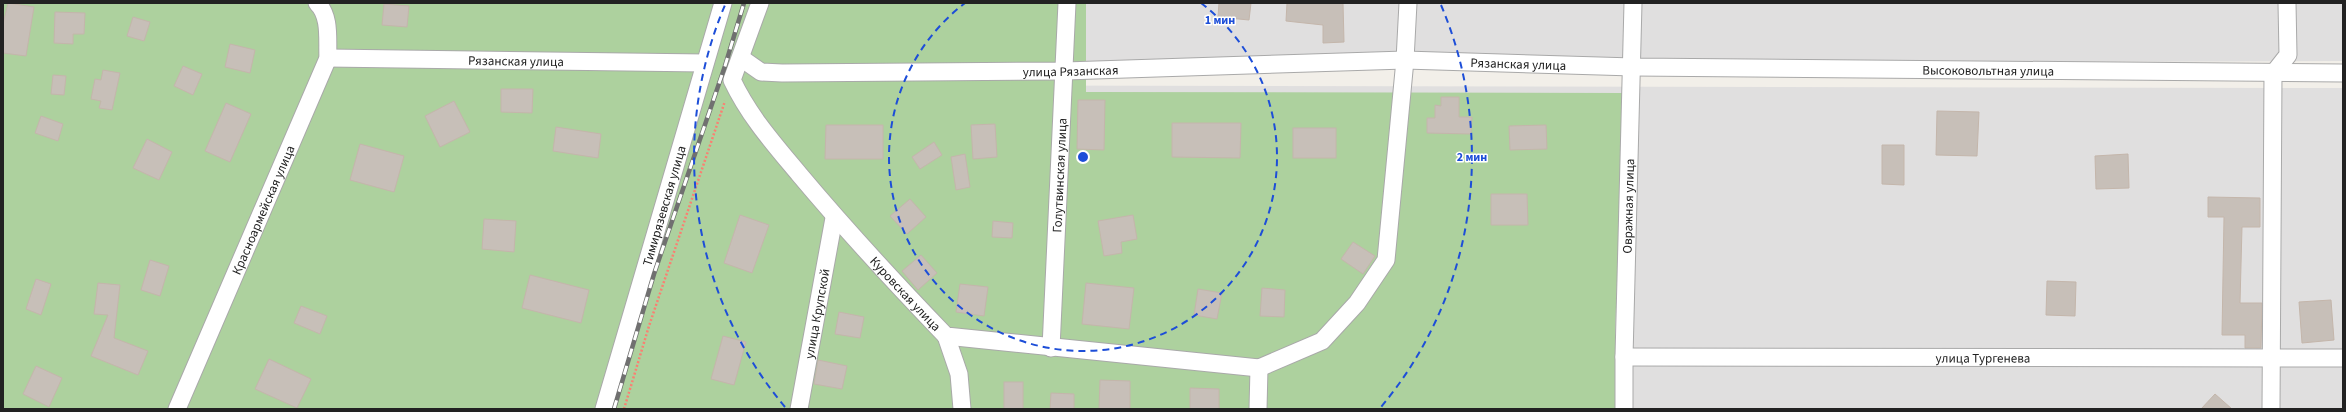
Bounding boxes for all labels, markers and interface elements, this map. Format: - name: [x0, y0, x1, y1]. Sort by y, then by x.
- text: 1 мин: [1205, 12, 1235, 29]
- street label: Рязанская улица: [468, 52, 564, 71]
- street label: Рязанская улица: [1470, 54, 1566, 75]
- street label: улица Рязанская: [1023, 61, 1119, 81]
- street label: Высоковольтная улица: [1922, 61, 2054, 81]
- street label: Голутвинская улица: [1048, 118, 1072, 233]
- street label: Красноармейская улица: [228, 143, 299, 278]
- street label: Тимирязевская улица: [638, 144, 691, 268]
- text: 2 мин: [1457, 149, 1487, 166]
- centre of rings: [1076, 150, 1090, 164]
- street label: Овражная улица: [1619, 158, 1639, 254]
- street label: Куровская улица: [866, 253, 945, 335]
- street label: улица Крупской: [800, 267, 835, 360]
- street label: улица Тургенева: [1936, 349, 2030, 368]

